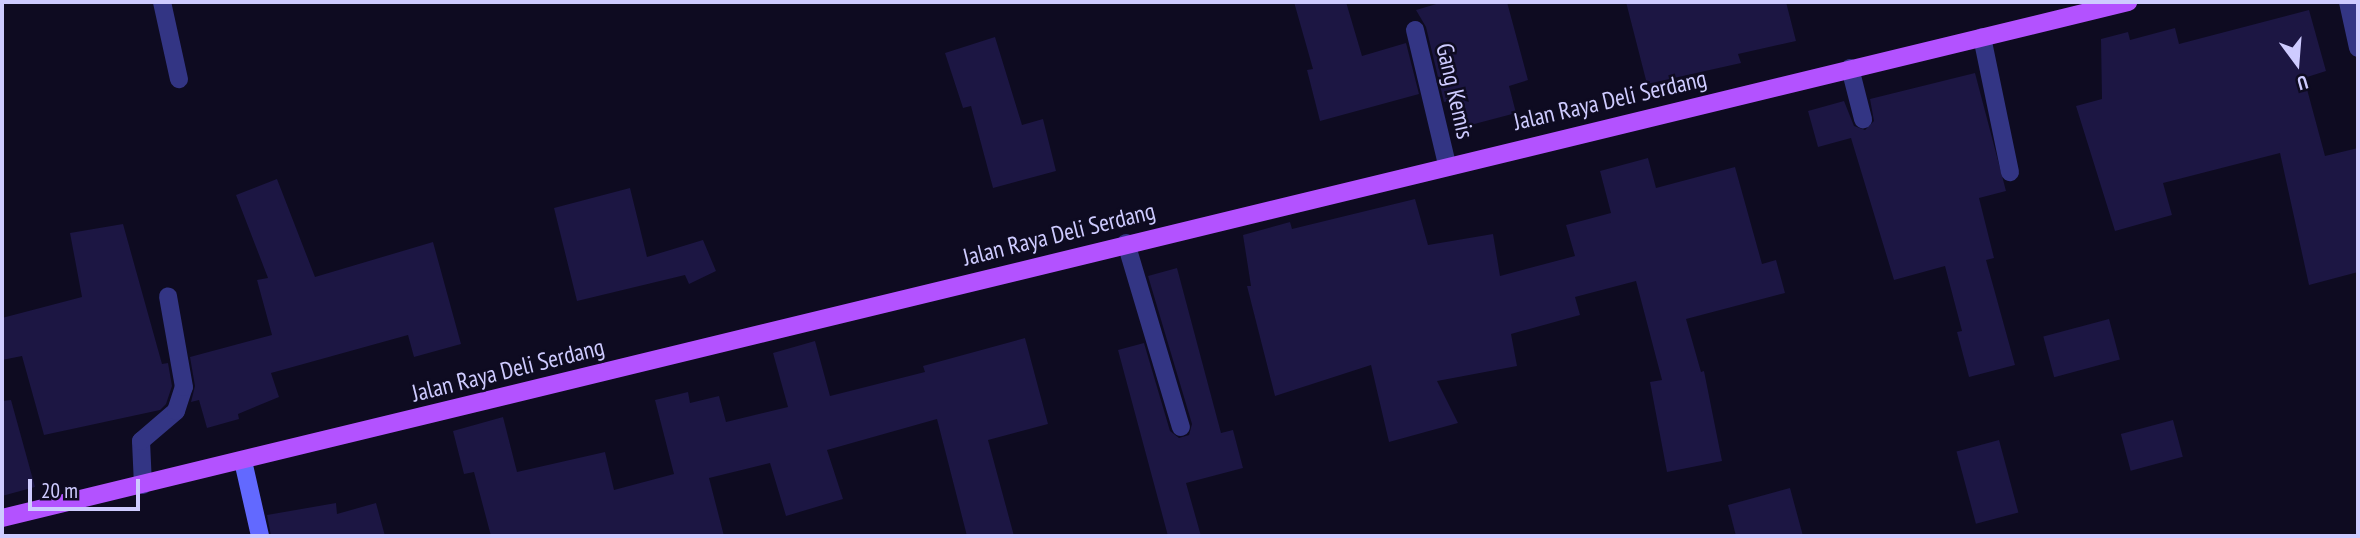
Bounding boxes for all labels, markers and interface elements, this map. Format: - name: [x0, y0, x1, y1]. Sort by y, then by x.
- north arrow: [2262, 28, 2332, 98]
- street label: Gang Kemis: [1430, 40, 1480, 142]
- street label: Jalan Raya Deli Serdang: [1511, 64, 1709, 136]
- text: U: [2295, 70, 2311, 96]
- street label: Jalan Raya Deli Serdang: [960, 196, 1158, 272]
- street label: Jalan Raya Deli Serdang: [409, 332, 607, 408]
- scale bar: [32, 464, 144, 508]
- text: 20 m: [41, 477, 78, 504]

